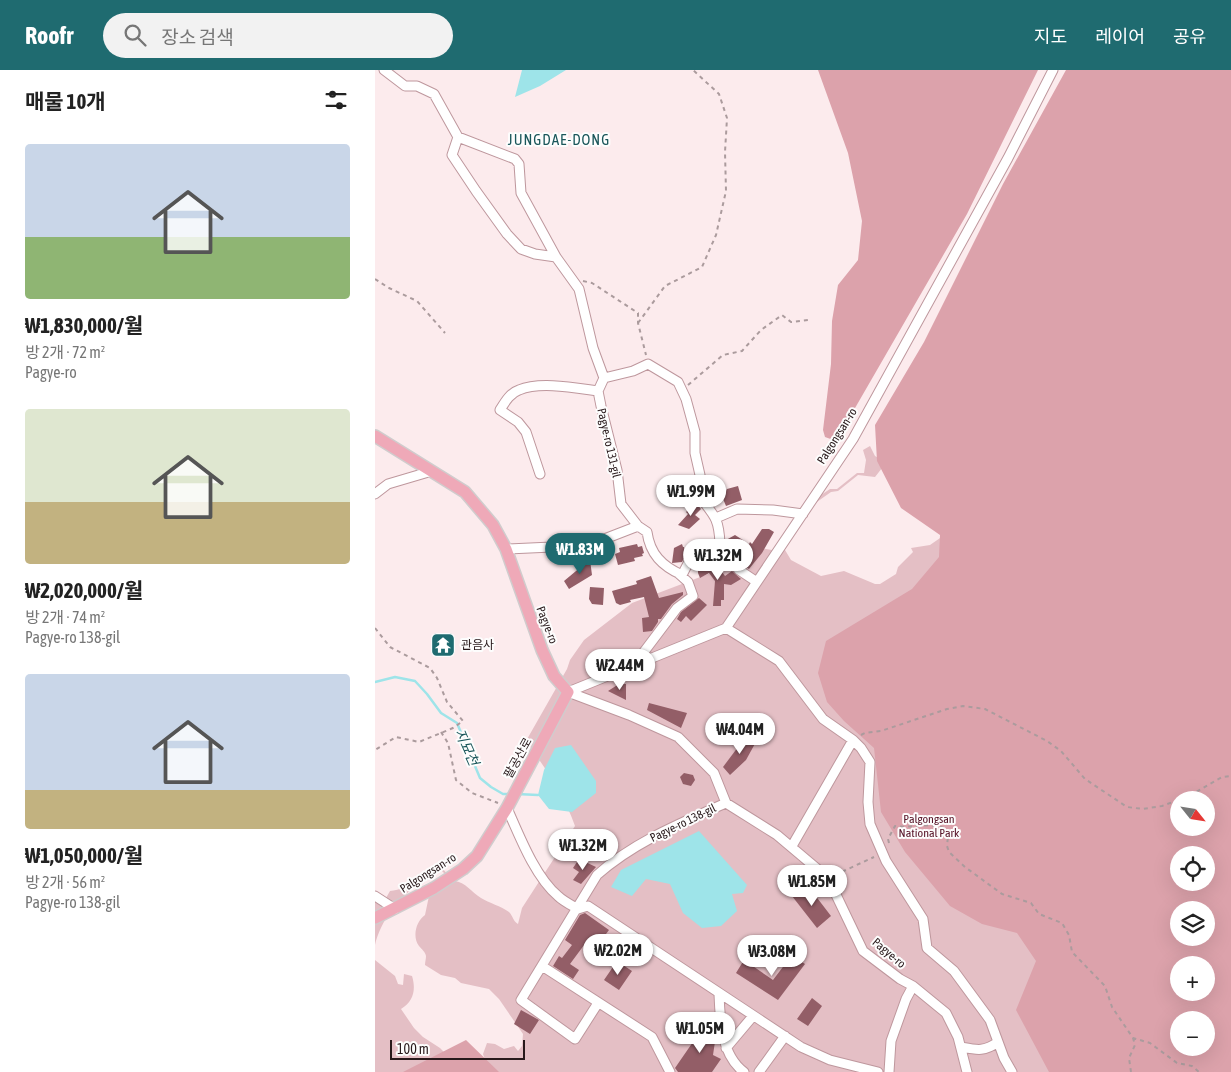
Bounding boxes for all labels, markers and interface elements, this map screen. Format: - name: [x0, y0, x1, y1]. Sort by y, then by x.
- search box: [103, 13, 453, 58]
- icon: search: [121, 21, 149, 49]
- text: Roofr: [25, 22, 73, 49]
- text: 장소 검색: [161, 26, 234, 48]
- text: 지도: [1034, 26, 1067, 47]
- text: 레이어: [1095, 26, 1145, 47]
- text: 공유: [1173, 26, 1206, 47]
- icon: filters: [322, 86, 350, 114]
- text: 매물 10개: [25, 89, 106, 113]
- district label: JUNGDAE-DONG: [508, 131, 610, 148]
- icon: home: [143, 177, 233, 267]
- text: ₩1,830,000/월: [25, 313, 143, 337]
- text: 방 2개 · 72 m²: [25, 343, 105, 361]
- text: Pagye-ro: [25, 363, 77, 381]
- street label: Palgongsan-ro: [814, 405, 860, 467]
- street label: Pagye-ro 131-gil: [594, 407, 624, 480]
- icon: home: [143, 442, 233, 532]
- pin: ₩1.99M: [650, 474, 732, 517]
- text: ₩1.99M: [667, 482, 715, 500]
- pin: ₩1.83M: [539, 532, 621, 575]
- pin: ₩1.32M: [677, 538, 759, 581]
- text: ₩1.83M: [556, 540, 604, 558]
- text: ₩1.32M: [694, 546, 742, 564]
- text: ₩2,020,000/월: [25, 578, 143, 602]
- street label: Pagye-ro: [534, 604, 561, 646]
- text: 방 2개 · 74 m²: [25, 608, 105, 626]
- text: Pagye-ro 138-gil: [25, 628, 120, 646]
- temple icon: 관음사: [430, 632, 456, 658]
- place label: 관음사: [461, 638, 494, 652]
- pin: ₩2.44M: [579, 648, 661, 691]
- text: ₩2.44M: [596, 656, 644, 674]
- icon: home: [143, 707, 233, 797]
- pin: ₩4.04M: [699, 712, 781, 755]
- text: ₩4.04M: [716, 720, 764, 738]
- water label: 지묘천: [452, 726, 483, 769]
- street label: 팔공산로: [501, 735, 535, 781]
- north arrow: [1170, 791, 1215, 836]
- map controls: [1170, 791, 1215, 1056]
- street label: Pagye-ro 138-gil: [648, 801, 719, 845]
- park label: Palgongsan National Park: [899, 812, 960, 840]
- pin: ₩1.32M: [542, 828, 624, 871]
- text: ₩1.32M: [559, 836, 607, 854]
- text: ₩1,050,000/월: [25, 843, 143, 867]
- button: locate: [1170, 846, 1215, 891]
- street label: Palgongsan-ro: [397, 850, 459, 896]
- pin: ₩1.85M: [771, 864, 853, 907]
- text: ₩1.85M: [788, 872, 836, 890]
- text: 방 2개 · 56 m²: [25, 873, 105, 891]
- text: Pagye-ro 138-gil: [25, 893, 120, 911]
- button: layers: [1170, 901, 1215, 946]
- pin: ₩2.02M: [577, 934, 659, 976]
- pin: ₩3.08M: [731, 934, 813, 977]
- street label: Pagye-ro: [870, 935, 909, 971]
- text: ₩2.02M: [594, 941, 642, 959]
- text: ₩3.08M: [748, 942, 796, 960]
- button: +: [1170, 956, 1215, 1001]
- button: −: [1170, 1011, 1215, 1056]
- pin: ₩1.05M: [659, 1012, 741, 1054]
- text: ₩1.05M: [676, 1019, 724, 1037]
- scale bar: [390, 1037, 525, 1060]
- text: 100 m: [397, 1041, 429, 1057]

